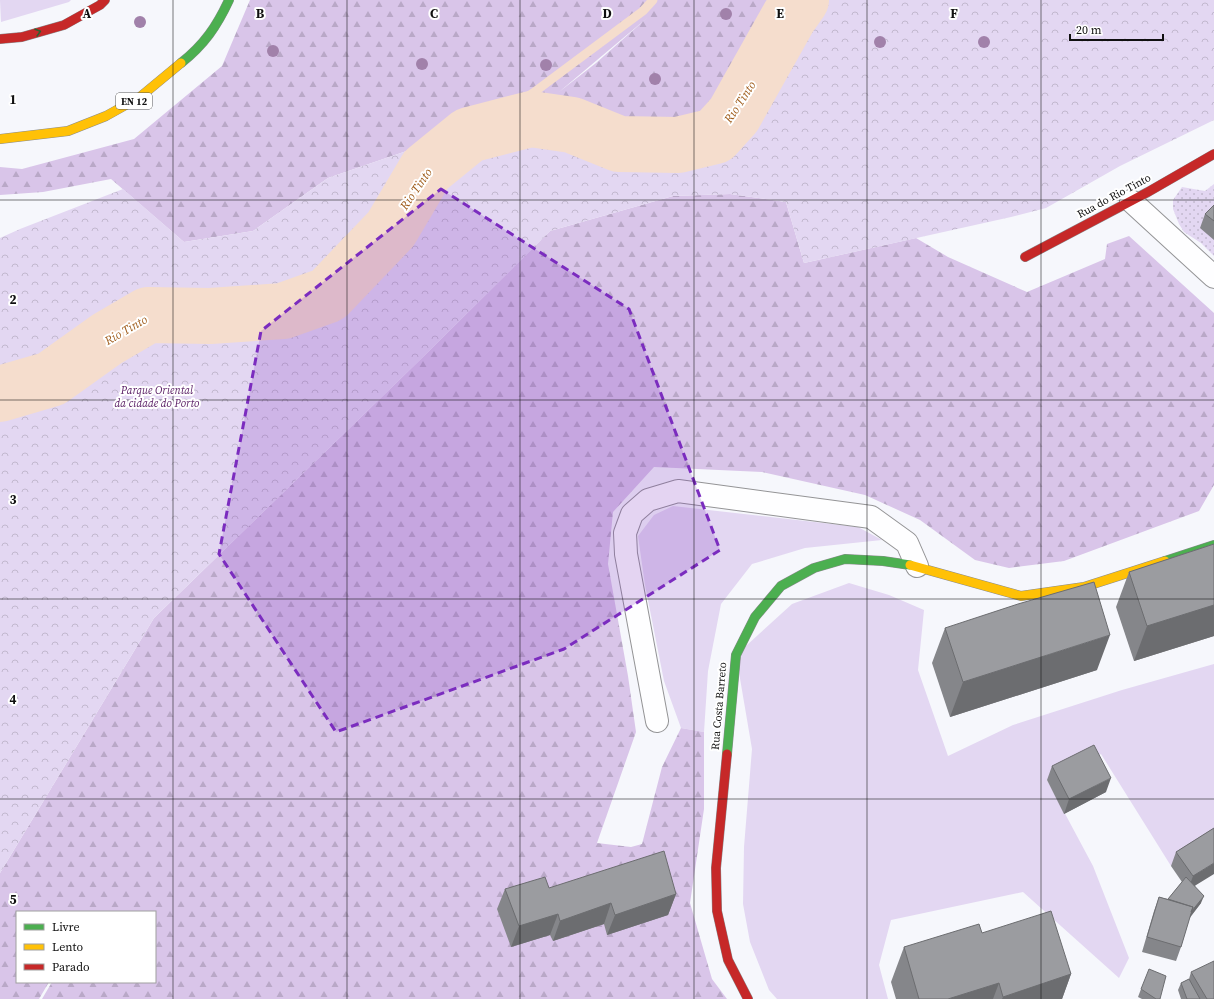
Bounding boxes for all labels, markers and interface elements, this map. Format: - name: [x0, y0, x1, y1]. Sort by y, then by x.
- text: A: [83, 5, 92, 22]
- text: B: [256, 5, 265, 22]
- text: C: [430, 5, 438, 22]
- text: D: [602, 5, 612, 22]
- text: E: [776, 5, 784, 22]
- text: F: [950, 5, 958, 22]
- scale bar: [1070, 16, 1163, 42]
- text: 20 m: [1076, 22, 1102, 38]
- one-way arrow: [35, 28, 42, 37]
- water label: Rio Tinto: [720, 78, 760, 127]
- text: 1: [9, 91, 17, 108]
- road number: EN 12: [116, 93, 152, 109]
- water label: Rio Tinto: [396, 165, 436, 214]
- street label: Rua do Rio Tinto: [1075, 170, 1153, 222]
- text: 2: [9, 291, 17, 308]
- water label: Rio Tinto: [101, 311, 150, 349]
- park label: Parque Oriental da cidade do Porto: [115, 383, 200, 411]
- text: 3: [9, 491, 17, 508]
- street label: Rua Costa Barreto: [708, 662, 730, 750]
- text: 4: [9, 691, 17, 708]
- text: 5: [9, 891, 17, 908]
- legend: [16, 911, 156, 983]
- text: Livre: [52, 919, 80, 935]
- text: Lento: [52, 939, 83, 955]
- text: Parado: [52, 959, 90, 975]

